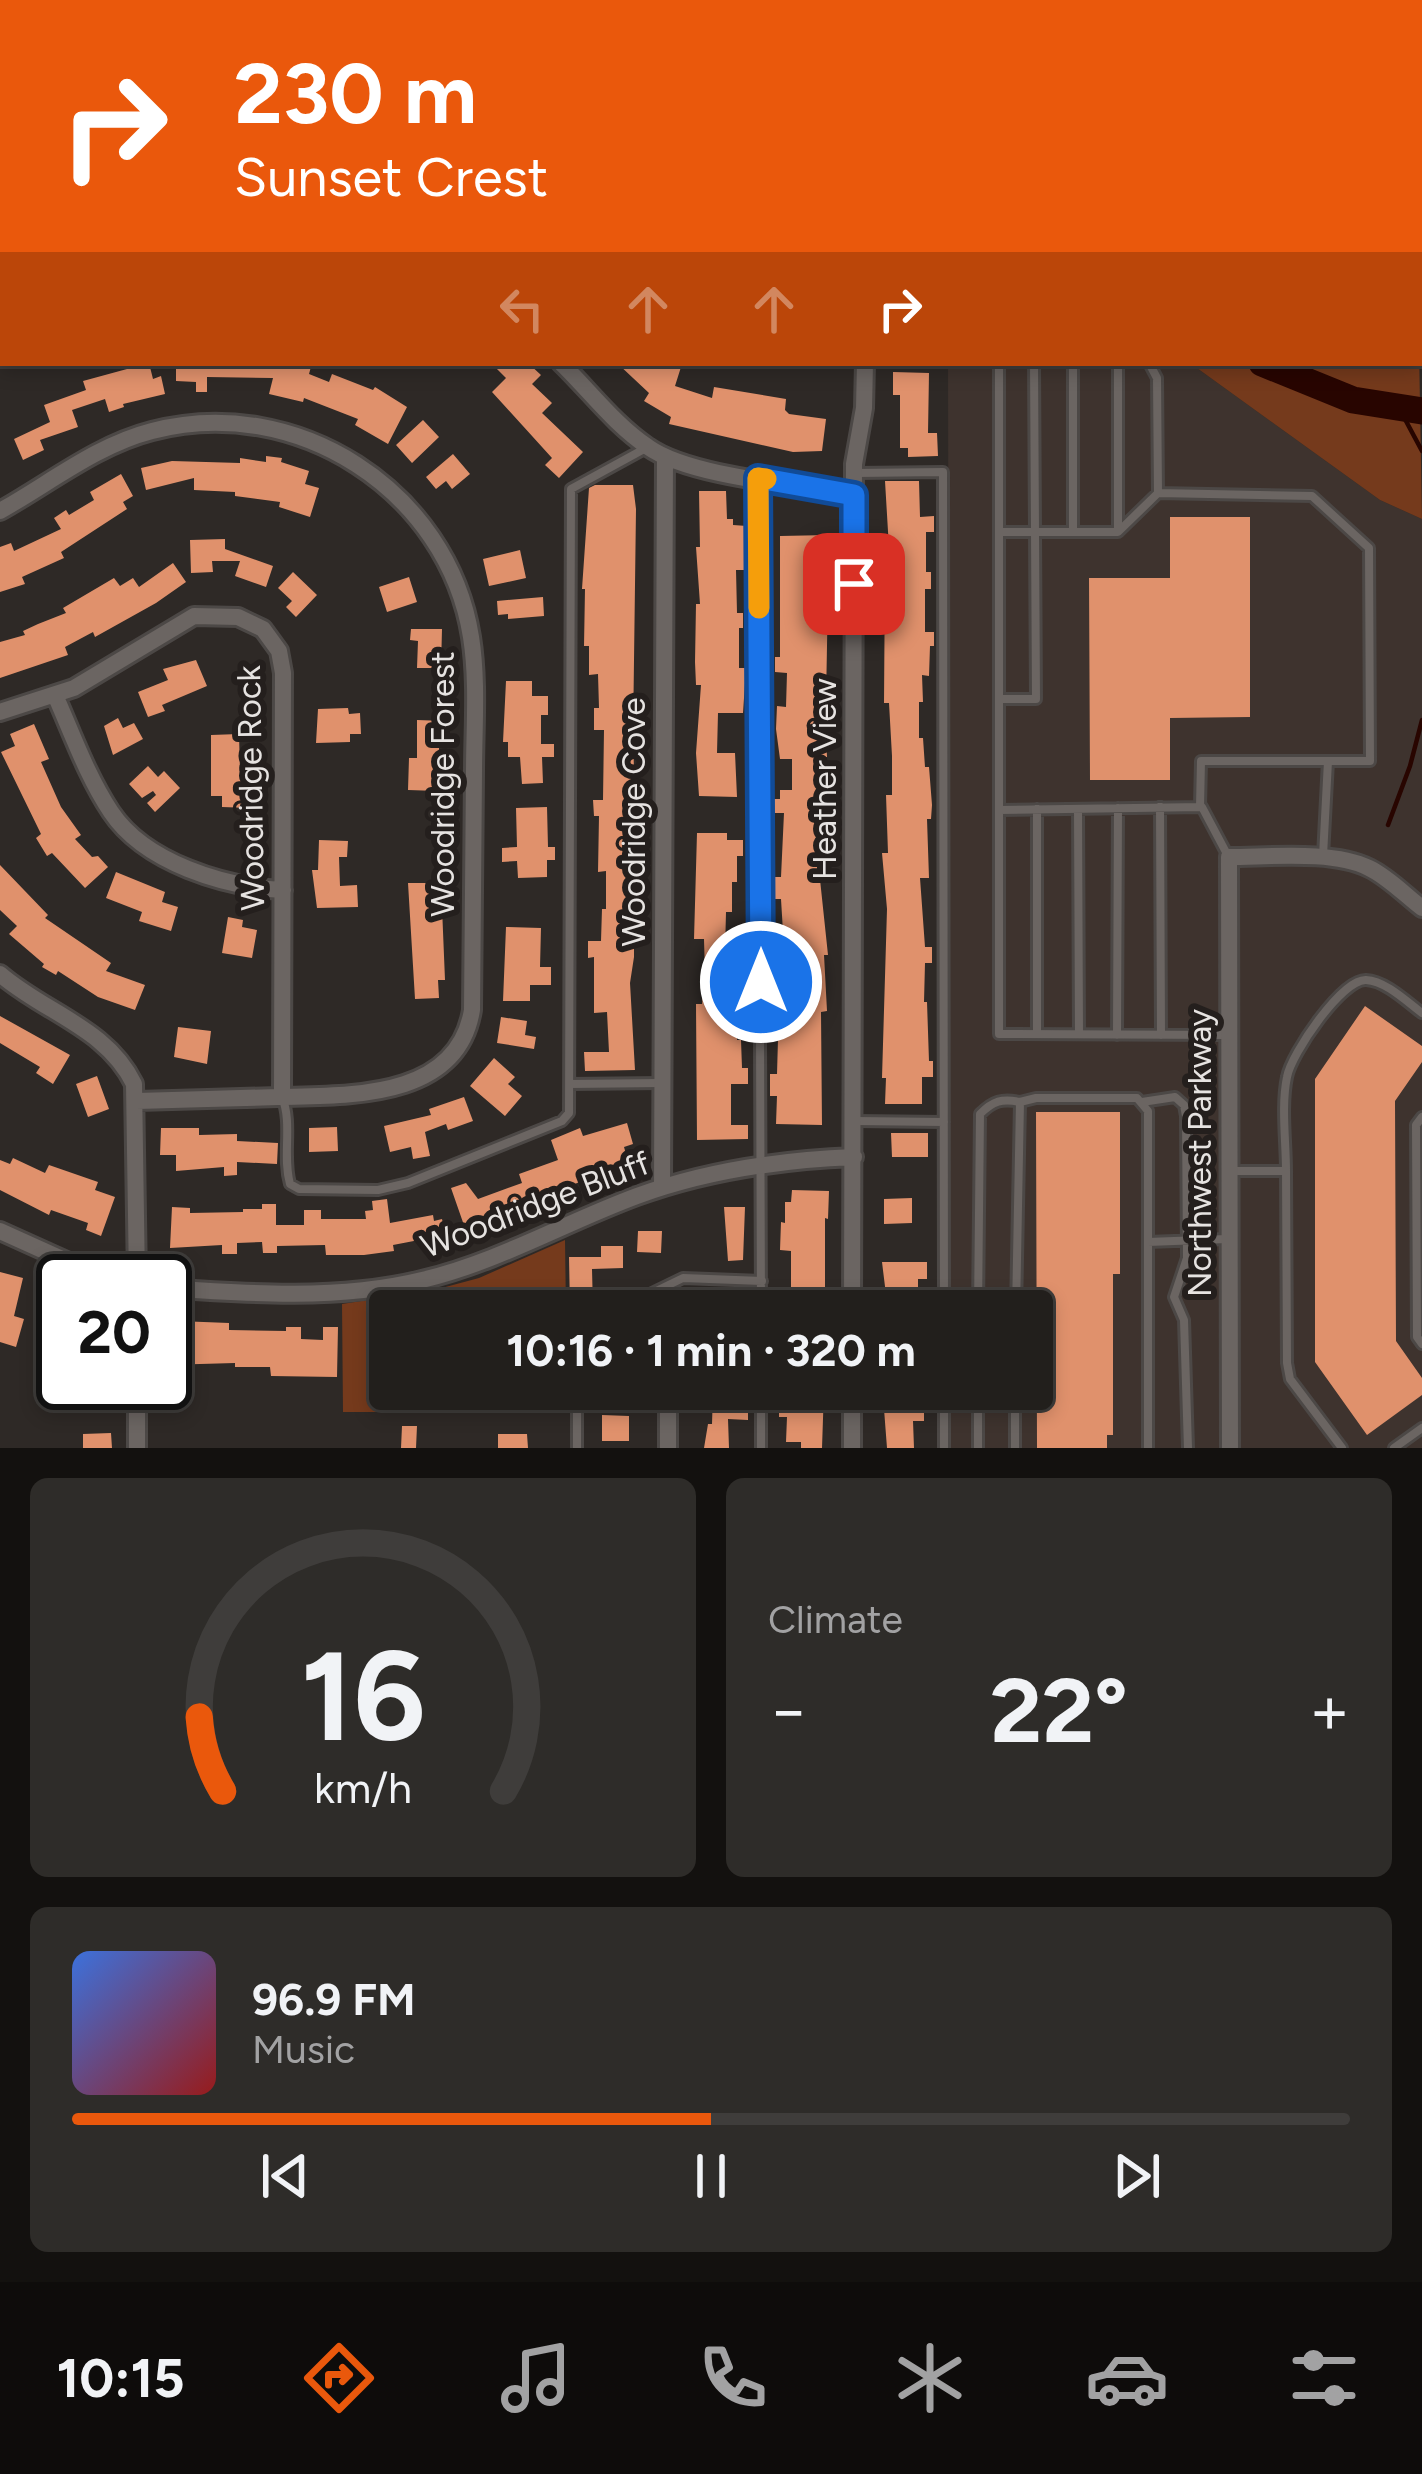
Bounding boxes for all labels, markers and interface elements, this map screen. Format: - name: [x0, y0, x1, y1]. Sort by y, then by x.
- text: 230 m: [234, 43, 477, 144]
- icon: right: [36, 48, 192, 204]
- text: Sunset Crest: [234, 145, 548, 210]
- icon: left: [489, 276, 555, 342]
- icon: ahead: [615, 276, 681, 342]
- icon: ahead: [741, 276, 807, 342]
- icon: right: [867, 276, 933, 342]
- pin: [803, 533, 905, 635]
- icon: arrive: [821, 551, 887, 617]
- street label: Woodridge Forest: [423, 651, 462, 917]
- street label: Woodridge Rock: [229, 665, 272, 911]
- street label: Heather View: [805, 678, 844, 880]
- street label: Woodridge Cove: [614, 698, 653, 946]
- position arrow: [698, 919, 824, 1045]
- street label: Northwest Parkway: [1180, 1008, 1219, 1297]
- street label: Woodridge Bluff: [415, 1143, 656, 1266]
- speed limit sign: 20: [36, 1254, 192, 1410]
- text: 10:16 · 1 min · 320 m: [506, 1323, 916, 1377]
- text: Climate: [768, 1596, 903, 1643]
- text: 16: [300, 1621, 426, 1771]
- text: 22°: [990, 1656, 1128, 1765]
- text: −: [768, 1670, 809, 1750]
- text: +: [1309, 1670, 1350, 1750]
- text: km/h: [314, 1761, 412, 1813]
- text: 96.9 FM: [252, 1972, 416, 2026]
- text: Music: [252, 2026, 355, 2073]
- icon: previous: [252, 2143, 318, 2209]
- icon: pause: [678, 2143, 744, 2209]
- icon: next: [1104, 2143, 1170, 2209]
- icon: directions: [297, 2336, 381, 2420]
- icon: music: [494, 2336, 578, 2420]
- icon: phone: [691, 2336, 775, 2420]
- icon: climate: [888, 2336, 972, 2420]
- icon: car: [1085, 2336, 1169, 2420]
- icon: filters: [1282, 2336, 1366, 2420]
- text: 10:15: [56, 2346, 185, 2411]

